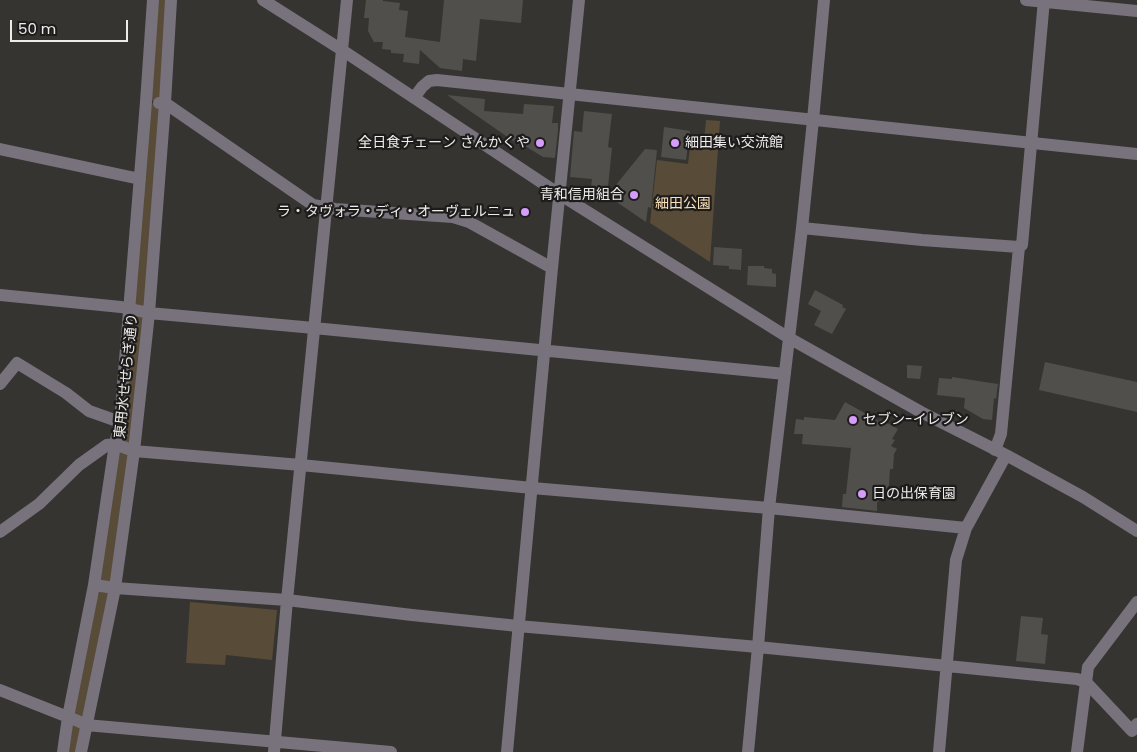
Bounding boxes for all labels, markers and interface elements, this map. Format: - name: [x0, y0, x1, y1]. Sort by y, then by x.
- scale bar: [12, 10, 130, 42]
- text: 50 m: [18, 18, 56, 39]
- place label: 全日食チェーン さんかくや: [358, 135, 530, 151]
- place label: 細田集い交流館: [685, 135, 783, 151]
- marker: 全日食チェーン さんかくや: [534, 137, 546, 149]
- marker: 細田集い交流館: [669, 137, 681, 149]
- place label: 青和信用組合: [540, 187, 624, 203]
- marker: 青和信用組合: [628, 189, 640, 201]
- park label: 細田公園: [655, 196, 711, 212]
- place label: ラ・タヴォラ・ディ・オーヴェルニュ: [277, 204, 515, 220]
- marker: ラ・タヴォラ・ディ・オーヴェルニュ: [519, 206, 531, 218]
- street label: 東用水せせらぎ通り: [112, 312, 142, 440]
- place label: セブン-イレブン: [863, 412, 969, 428]
- marker: セブン-イレブン: [847, 414, 859, 426]
- place label: 日の出保育園: [872, 486, 956, 502]
- marker: 日の出保育園: [856, 488, 868, 500]

